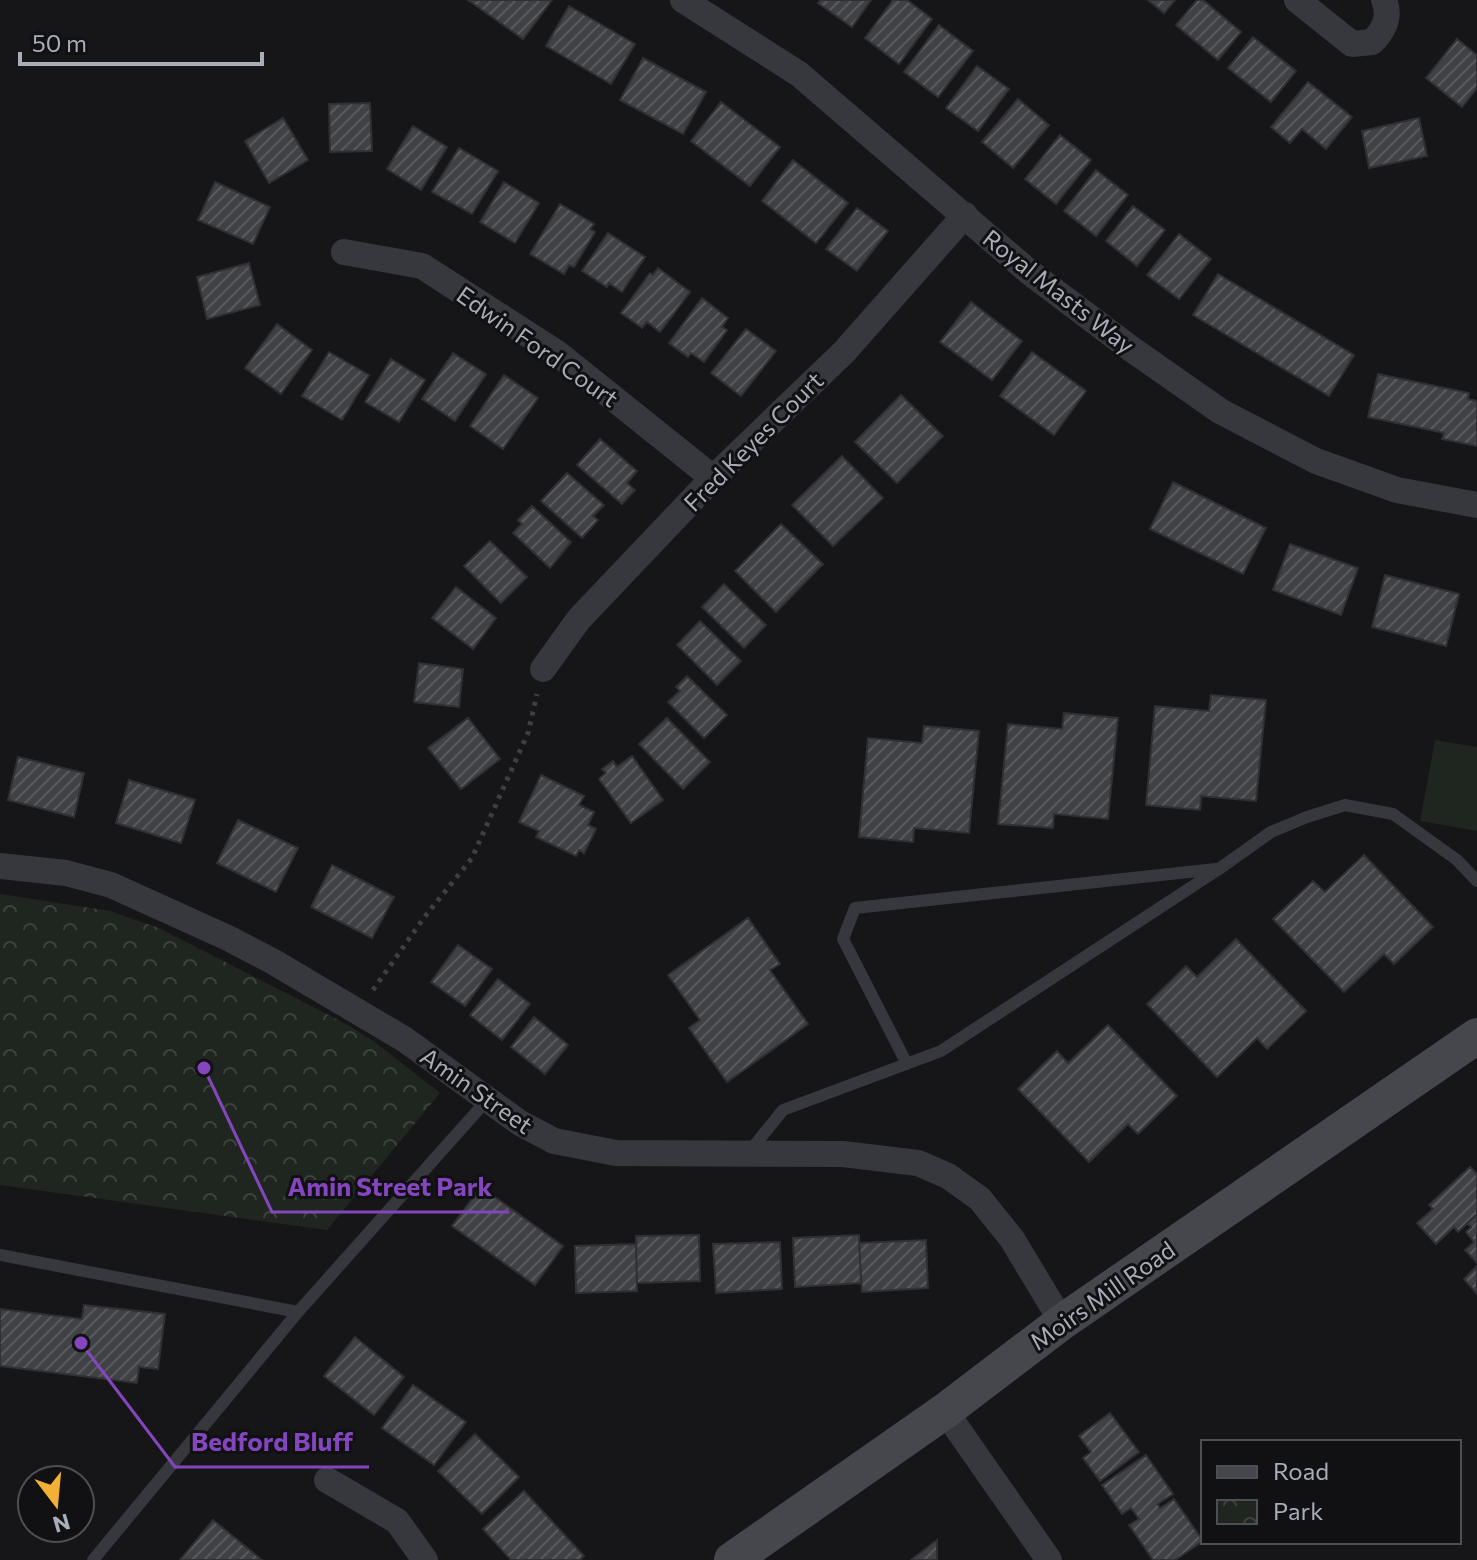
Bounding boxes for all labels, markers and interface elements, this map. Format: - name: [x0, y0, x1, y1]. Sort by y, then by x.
- scale bar: [20, 16, 262, 66]
- text: 50 m: [32, 28, 87, 57]
- street label: Royal Masts Way: [978, 223, 1140, 359]
- street label: Edwin Ford Court: [452, 279, 625, 413]
- street label: Fred Keyes Court: [677, 365, 829, 517]
- street label: Amin Street: [415, 1041, 539, 1139]
- callout: Amin Street Park: [272, 1162, 509, 1212]
- text: Amin Street Park: [288, 1170, 492, 1201]
- street label: Moirs Mill Road: [1024, 1234, 1180, 1356]
- callout: Bedford Bluff: [175, 1417, 369, 1467]
- text: Bedford Bluff: [191, 1425, 353, 1456]
- legend: [1201, 1440, 1461, 1544]
- text: Road: [1273, 1456, 1329, 1485]
- north arrow: [16, 1464, 96, 1544]
- text: Park: [1273, 1496, 1323, 1525]
- text: N: [50, 1508, 73, 1539]

